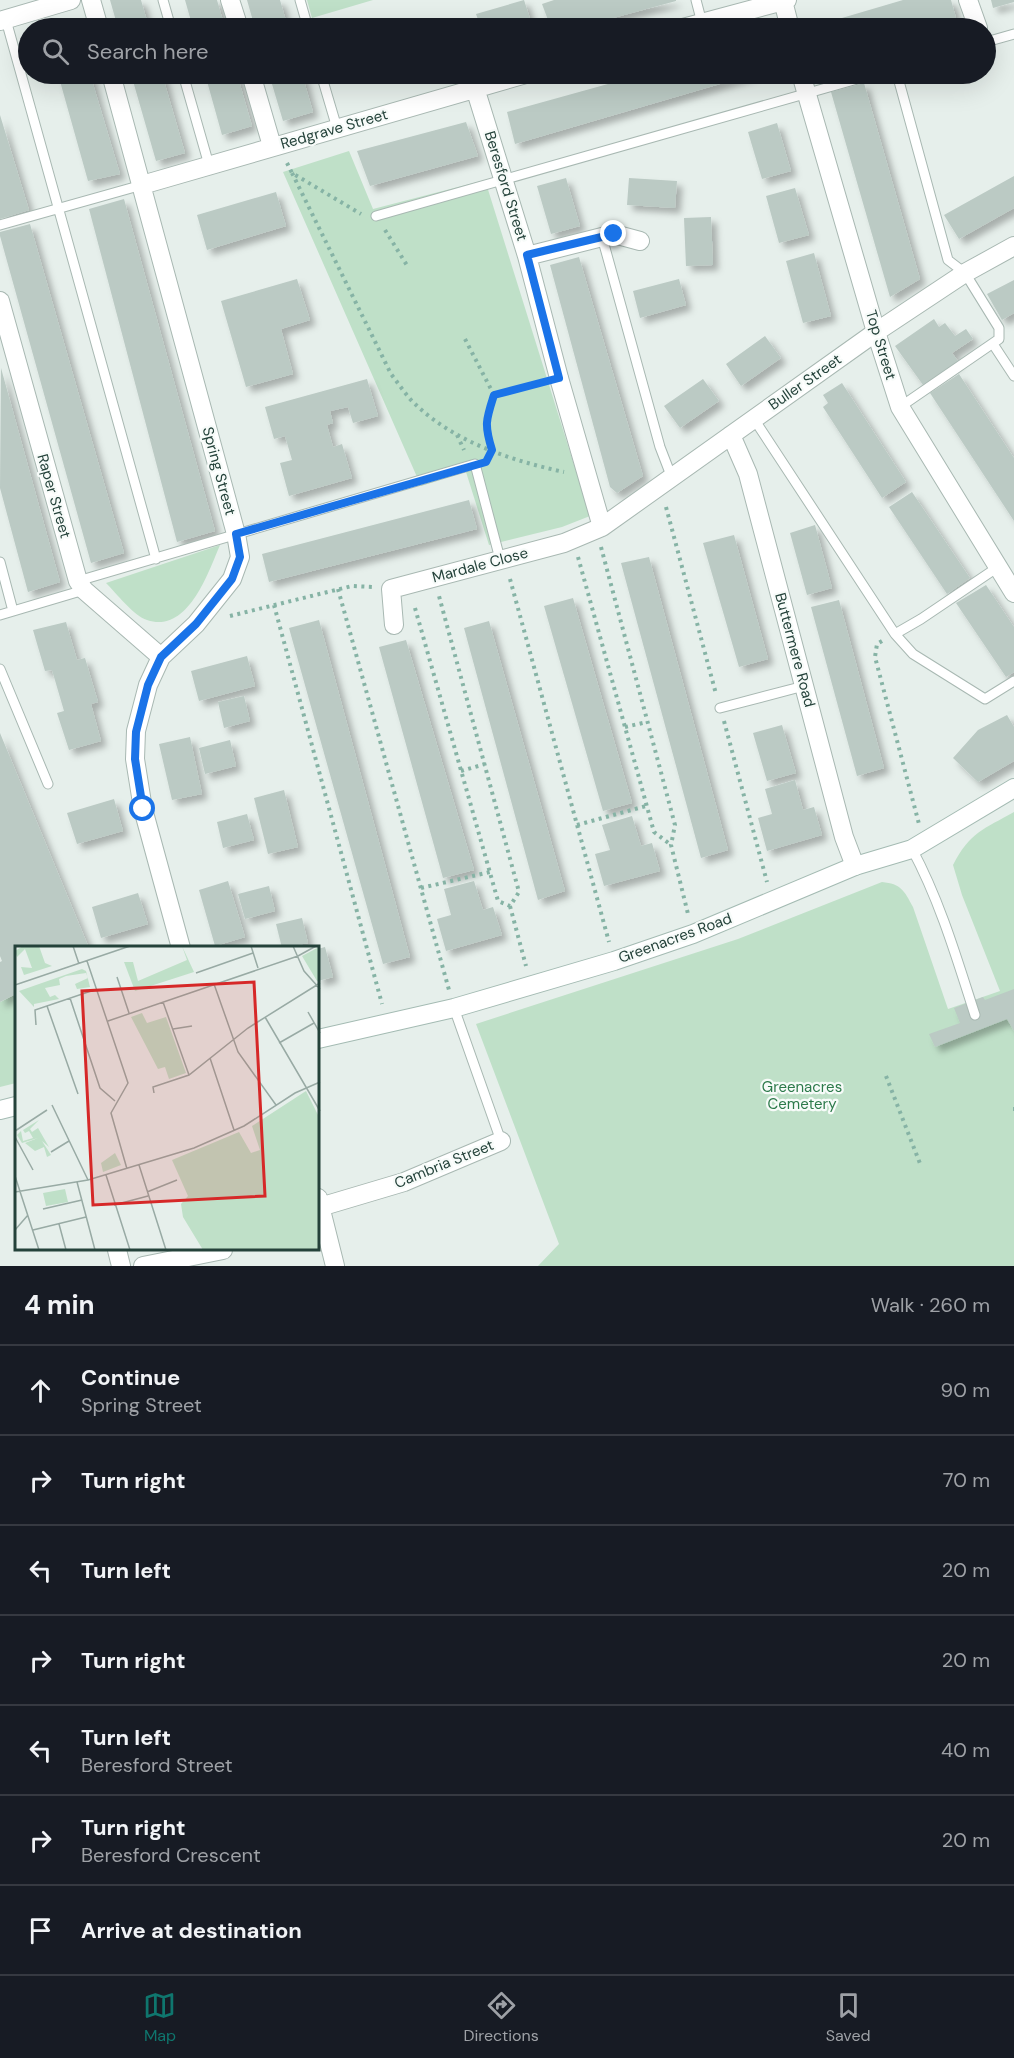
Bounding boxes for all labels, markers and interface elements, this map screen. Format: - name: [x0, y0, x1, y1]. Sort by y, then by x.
- search box: [18, 18, 996, 84]
- icon: search: [39, 35, 72, 68]
- text: Search here: [87, 37, 208, 66]
- street label: Redgrave Street: [278, 104, 390, 154]
- street label: Beresford Street: [480, 129, 532, 243]
- route end: [600, 220, 626, 246]
- street label: Top Street: [861, 308, 901, 382]
- street label: Buller Street: [764, 349, 846, 415]
- street label: Spring Street: [198, 425, 240, 518]
- street label: Raper Street: [32, 452, 76, 541]
- street label: Mardale Close: [430, 543, 530, 587]
- street label: Buttermere Road: [770, 590, 820, 710]
- route start: [129, 795, 155, 821]
- street label: Greenacres Road: [616, 908, 734, 968]
- inset map: [15, 946, 320, 1251]
- park label: Greenacres Cemetery: [762, 1077, 842, 1114]
- street label: Cambria Street: [391, 1135, 497, 1193]
- text: 4 min: [24, 1288, 95, 1322]
- text: Walk · 260 m: [871, 1292, 990, 1318]
- text: Continue: [81, 1363, 180, 1392]
- icon: ahead: [24, 1374, 57, 1407]
- text: 90 m: [941, 1377, 990, 1403]
- text: Spring Street: [81, 1392, 202, 1418]
- icon: right: [24, 1464, 57, 1497]
- text: Turn right: [81, 1466, 186, 1495]
- text: 70 m: [943, 1467, 990, 1493]
- icon: left: [24, 1554, 57, 1587]
- text: Turn left: [81, 1556, 171, 1585]
- text: 20 m: [942, 1557, 990, 1583]
- icon: right: [24, 1644, 57, 1677]
- text: Turn right: [81, 1646, 186, 1675]
- text: 20 m: [942, 1647, 990, 1673]
- text: Turn left: [81, 1723, 171, 1752]
- icon: left: [24, 1734, 57, 1767]
- text: 40 m: [941, 1737, 990, 1763]
- text: Beresford Street: [81, 1752, 233, 1778]
- text: Turn right: [81, 1813, 186, 1842]
- icon: right: [24, 1824, 57, 1857]
- text: 20 m: [942, 1827, 990, 1853]
- text: Beresford Crescent: [81, 1842, 261, 1868]
- icon: arrive: [24, 1914, 57, 1947]
- text: Arrive at destination: [81, 1916, 302, 1945]
- tab: Map: [143, 1989, 176, 2046]
- tab: Directions: [463, 1989, 539, 2046]
- tab: Saved: [826, 1989, 871, 2046]

